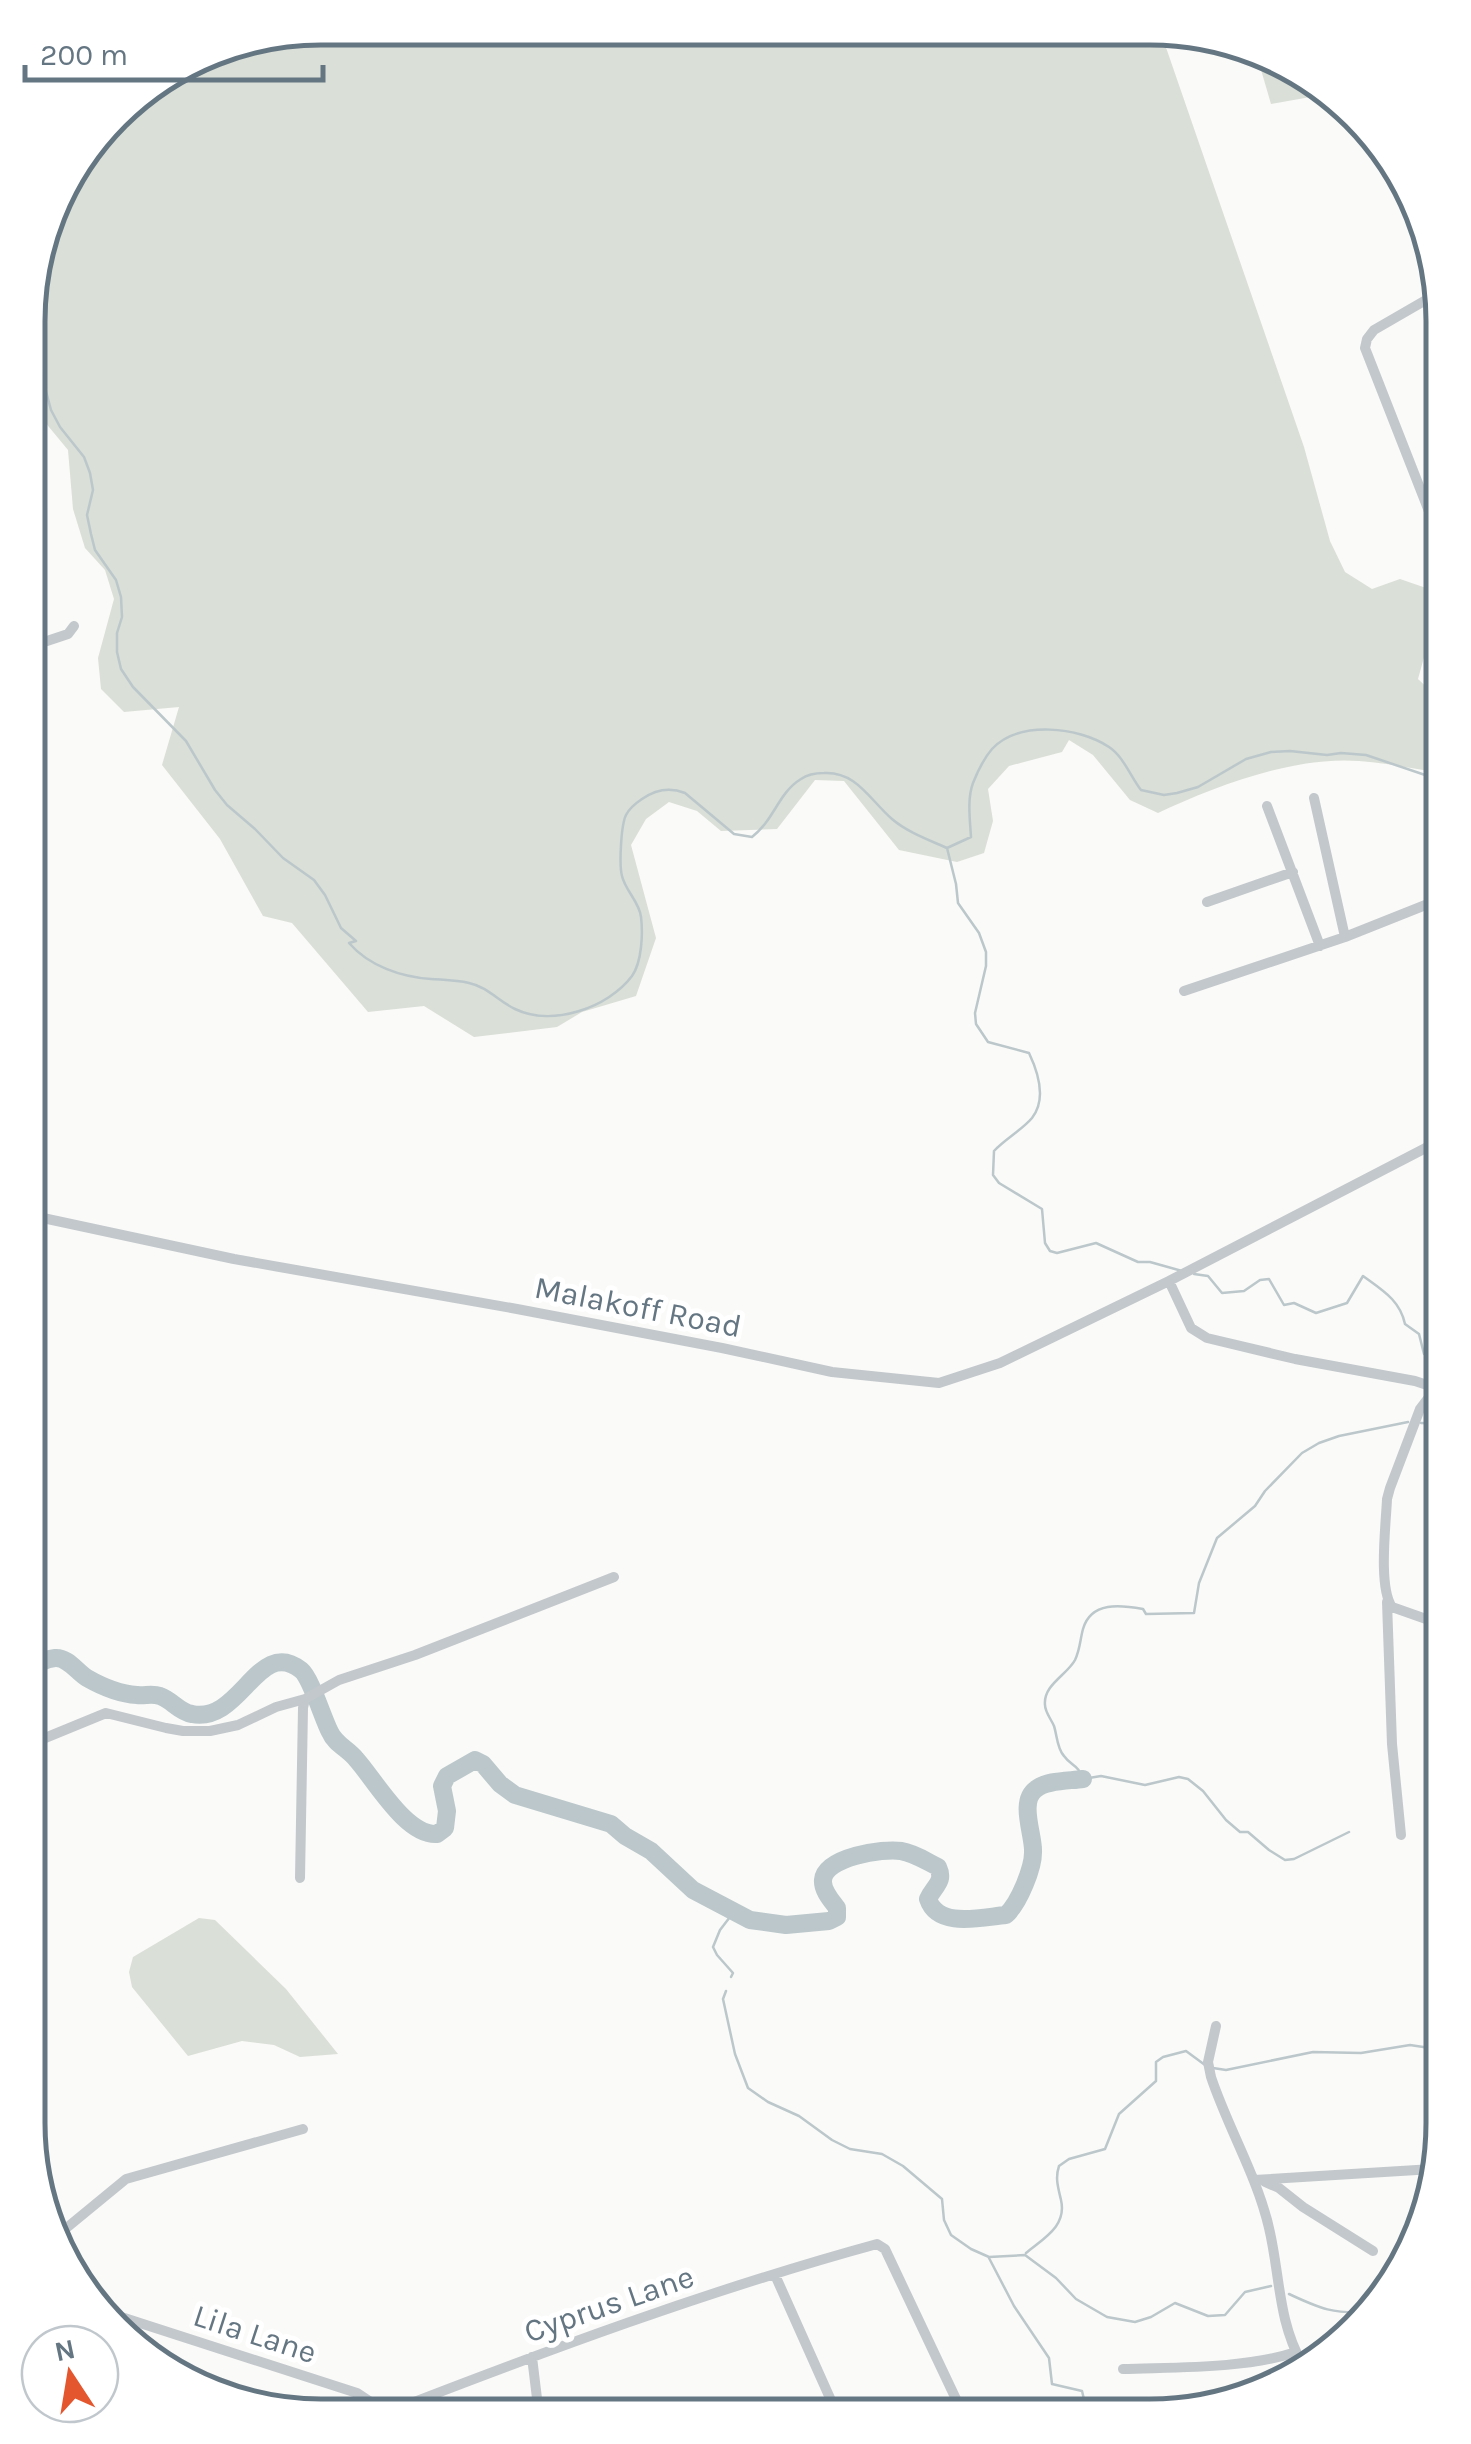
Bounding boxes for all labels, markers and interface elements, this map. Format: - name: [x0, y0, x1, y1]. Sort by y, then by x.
- scale bar: [25, 20, 322, 82]
- text: 200 m: [40, 37, 128, 73]
- street label: Malakoff Road: [531, 1269, 745, 1345]
- street label: Cyprus Lane: [519, 2258, 699, 2350]
- street label: Lila Lane: [189, 2297, 321, 2371]
- north arrow: [20, 2324, 120, 2424]
- text: N: [52, 2332, 78, 2368]

